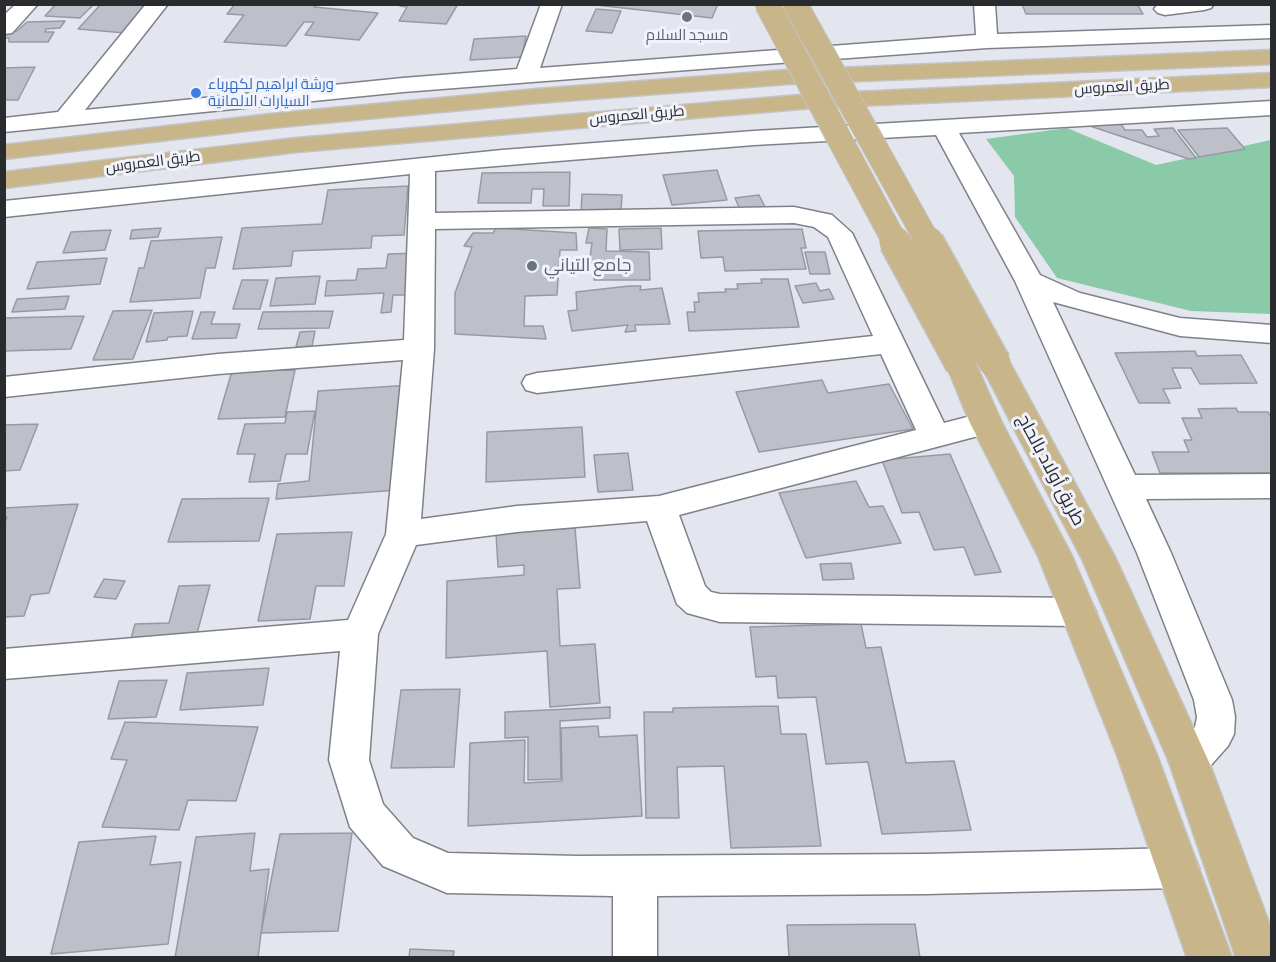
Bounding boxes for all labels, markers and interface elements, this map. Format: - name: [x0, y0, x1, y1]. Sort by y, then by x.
- marker: مسجد السلام: [680, 10, 694, 24]
- place label: مسجد السلام: [646, 26, 728, 44]
- place label: ورشة ابراهيم لكهرباء السيارات الالمانية: [208, 75, 334, 110]
- street label: طريق العمروس: [1074, 76, 1170, 98]
- marker: ورشة ابراهيم لكهرباء السيارات الالمانية: [189, 86, 203, 100]
- street label: طريق العمروس: [589, 102, 685, 128]
- street label: طريق العمروس: [105, 147, 201, 177]
- place label: جامع التياني: [544, 255, 632, 277]
- marker: جامع التياني: [525, 259, 539, 273]
- street label: طريق أولاد بالحاج: [1012, 410, 1090, 530]

